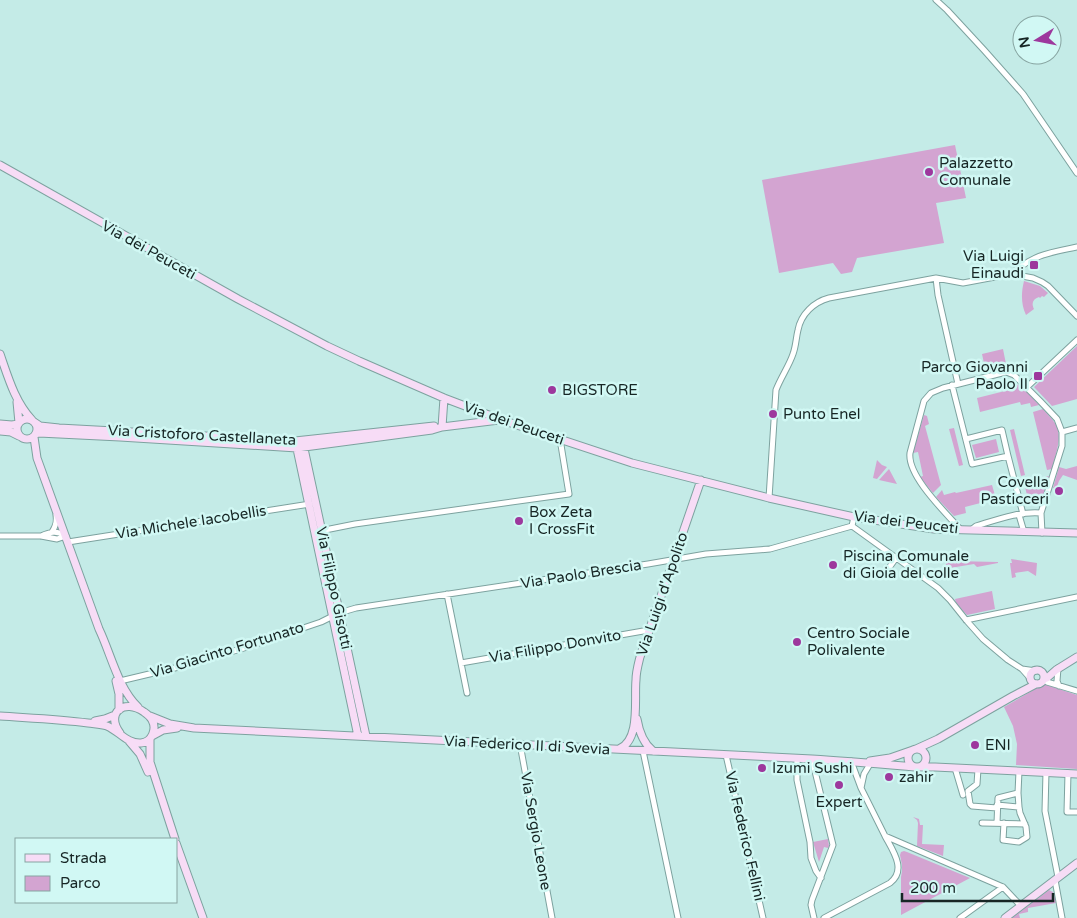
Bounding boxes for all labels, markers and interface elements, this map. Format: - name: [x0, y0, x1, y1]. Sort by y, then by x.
- north arrow: [1012, 15, 1062, 65]
- text: N: [1015, 35, 1034, 49]
- place label: Palazzetto Comunale: [939, 154, 1013, 189]
- marker: Palazzetto Comunale: [923, 166, 935, 178]
- street label: Via dei Peuceti: [99, 217, 199, 283]
- place label: Via Luigi Einaudi: [963, 247, 1024, 282]
- marker: Via Luigi Einaudi: [1028, 259, 1040, 271]
- place label: Parco Giovanni Paolo II: [921, 358, 1028, 393]
- marker: Parco Giovanni Paolo II: [1032, 370, 1044, 382]
- place label: BIGSTORE: [562, 381, 638, 399]
- marker: BIGSTORE: [546, 384, 558, 396]
- street label: Via dei Peuceti: [461, 397, 567, 449]
- place label: Punto Enel: [783, 405, 861, 423]
- marker: Punto Enel: [767, 408, 779, 420]
- street label: Via Cristoforo Castellaneta: [107, 421, 297, 449]
- place label: Covella Pasticceri: [980, 473, 1049, 508]
- marker: Covella Pasticceri: [1053, 485, 1065, 497]
- street label: Via Michele Iacobellis: [114, 501, 268, 543]
- place label: Box Zeta I CrossFit: [529, 503, 595, 538]
- street label: Via dei Peuceti: [853, 507, 959, 537]
- marker: Box Zeta I CrossFit: [513, 515, 525, 527]
- street label: Via Filippo Gisotti: [312, 525, 356, 651]
- street label: Via Luigi d'Apolito: [632, 530, 692, 658]
- place label: Piscina Comunale di Gioia del colle: [843, 547, 969, 582]
- street label: Via Paolo Brescia: [519, 556, 643, 592]
- marker: Piscina Comunale di Gioia del colle: [827, 559, 839, 571]
- street label: Via Giacinto Fortunato: [148, 618, 306, 682]
- place label: Centro Sociale Polivalente: [807, 624, 910, 659]
- street label: Via Filippo Donvito: [487, 626, 623, 666]
- marker: Centro Sociale Polivalente: [791, 636, 803, 648]
- street label: Via Federico II di Svevia: [443, 732, 611, 758]
- place label: ENI: [985, 736, 1011, 754]
- marker: ENI: [969, 739, 981, 751]
- place label: Izumi Sushi: [772, 759, 853, 777]
- marker: Izumi Sushi: [756, 762, 768, 774]
- place label: zahir: [899, 768, 934, 786]
- street label: Via Federico Fellini: [721, 769, 769, 903]
- street label: Via Sergio Leone: [517, 771, 555, 891]
- marker: zahir: [883, 771, 895, 783]
- marker: Expert: [833, 779, 845, 791]
- place label: Expert: [815, 793, 863, 811]
- legend: [15, 838, 178, 903]
- text: Strada: [60, 849, 107, 867]
- scale bar: [902, 870, 1053, 902]
- text: Parco: [60, 874, 101, 892]
- text: 200 m: [910, 879, 956, 897]

